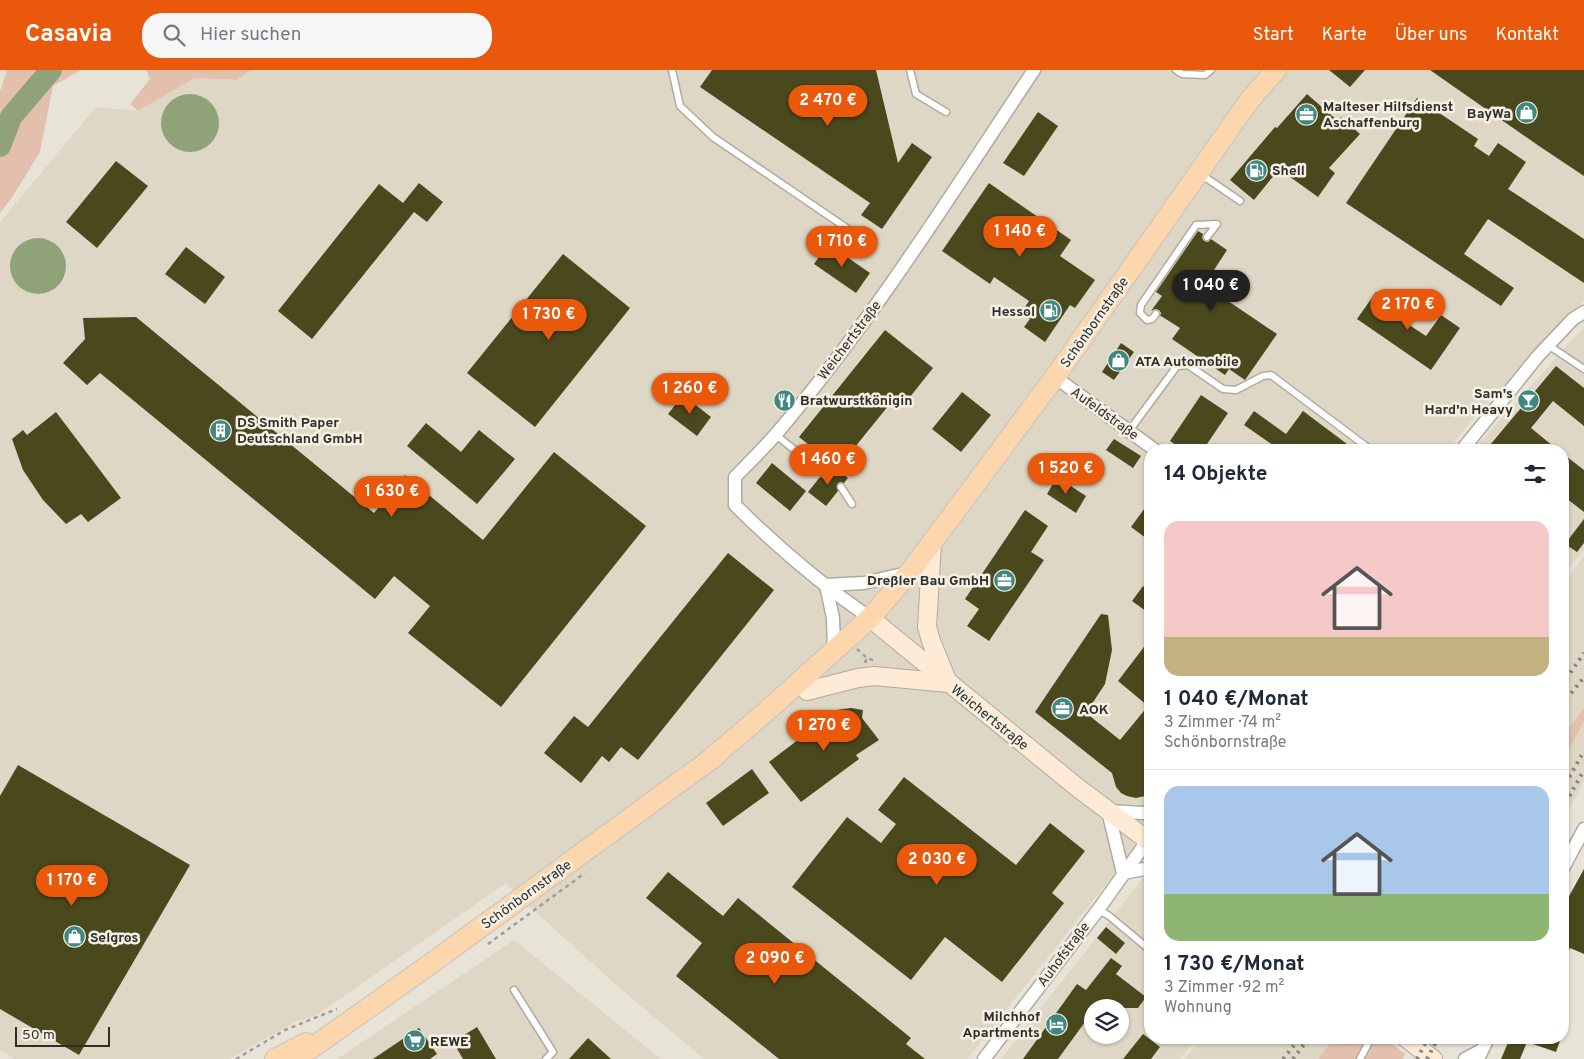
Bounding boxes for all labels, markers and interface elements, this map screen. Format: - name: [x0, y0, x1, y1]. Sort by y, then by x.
- search box: [142, 13, 492, 58]
- text: Casavia: [25, 20, 112, 50]
- icon: search: [160, 21, 188, 49]
- text: Hier suchen: [200, 23, 301, 47]
- text: Start: [1253, 24, 1294, 47]
- text: Karte: [1322, 24, 1367, 47]
- text: Über uns: [1395, 24, 1467, 47]
- text: Kontakt: [1495, 24, 1559, 47]
- pin: 2 470 €: [782, 85, 874, 127]
- text: 2 470 €: [799, 91, 857, 111]
- place label: Malteser Hilfsdienst Aschaffenburg: [1323, 99, 1453, 132]
- shop icon: BayWa: [1515, 101, 1539, 125]
- office icon: Malteser Hilfsdienst Aschaffenburg: [1295, 102, 1319, 126]
- place label: BayWa: [1467, 106, 1511, 123]
- fuel station icon: Shell: [1244, 158, 1268, 182]
- place label: Shell: [1272, 163, 1305, 180]
- pin: 1 140 €: [974, 216, 1066, 258]
- text: 1 140 €: [994, 222, 1046, 242]
- pin: 1 710 €: [796, 226, 888, 268]
- text: 1 710 €: [817, 232, 867, 252]
- pin: 1 040 €: [1165, 270, 1257, 312]
- street label: Schönbornstraße: [1058, 274, 1133, 372]
- text: 1 040 €: [1183, 276, 1239, 296]
- pin: 2 170 €: [1362, 288, 1454, 331]
- text: 2 170 €: [1381, 295, 1435, 315]
- pin: 1 730 €: [503, 298, 595, 341]
- street label: Weichertstraße: [815, 298, 886, 384]
- fuel station icon: Hessol: [1039, 299, 1063, 323]
- place label: Hessol: [992, 304, 1035, 321]
- text: 1 730 €: [523, 305, 575, 325]
- shop icon: ATA Automobile: [1107, 349, 1131, 373]
- place label: ATA Automobile: [1135, 354, 1239, 371]
- pin: 1 260 €: [644, 372, 736, 415]
- text: 1 260 €: [663, 379, 717, 399]
- street label: Aufeldstraße: [1067, 384, 1141, 445]
- place label: Sam's Hard'n Heavy: [1425, 386, 1513, 419]
- restaurant icon: Bratwurstkönigin: [772, 388, 796, 412]
- bar icon: Sam's Hard'n Heavy: [1517, 389, 1541, 413]
- place label: Bratwurstkönigin: [800, 393, 912, 410]
- place label: DS Smith Paper Deutschland GmbH: [237, 415, 363, 448]
- building icon: DS Smith Paper Deutschland GmbH: [209, 418, 233, 442]
- pin: 1 460 €: [782, 444, 874, 486]
- text: 1 460 €: [800, 450, 856, 470]
- pin: 1 520 €: [1020, 452, 1112, 495]
- text: 1 520 €: [1039, 459, 1093, 479]
- icon: filters: [1521, 460, 1549, 488]
- text: 14 Objekte: [1164, 461, 1268, 488]
- pin: 1 630 €: [346, 476, 438, 518]
- text: 1 630 €: [365, 482, 419, 502]
- icon: home: [1312, 553, 1402, 643]
- office icon: Dreßler Bau GmbH: [993, 568, 1017, 592]
- place label: Dreßler Bau GmbH: [867, 573, 989, 590]
- street label: Weichertstraße: [947, 682, 1031, 755]
- text: 1 040 €/Monat: [1164, 686, 1309, 713]
- office icon: AOK: [1051, 697, 1075, 721]
- place label: AOK: [1079, 702, 1109, 719]
- pin: 1 270 €: [778, 710, 870, 752]
- text: 3 Zimmer · 74 m²: [1164, 713, 1281, 733]
- text: 1 270 €: [797, 716, 851, 736]
- text: Schönbornstraße: [1164, 733, 1286, 753]
- icon: home: [1312, 819, 1402, 909]
- pin: 2 030 €: [891, 844, 983, 886]
- text: 2 030 €: [908, 850, 966, 870]
- street label: Schönbornstraße: [479, 857, 575, 934]
- pin: 1 170 €: [26, 864, 118, 907]
- text: 1 170 €: [47, 871, 97, 891]
- street label: Auhofstraße: [1034, 919, 1094, 991]
- shop icon: Selgros: [62, 925, 86, 949]
- place label: Selgros: [90, 930, 139, 947]
- pin: 2 090 €: [729, 942, 821, 985]
- text: 2 090 €: [746, 949, 804, 969]
- text: 1 730 €/Monat: [1164, 951, 1305, 978]
- text: 3 Zimmer · 92 m²: [1164, 978, 1284, 998]
- text: Wohnung: [1164, 998, 1232, 1018]
- map controls: [1084, 999, 1129, 1044]
- button: layers: [1084, 999, 1129, 1044]
- place label: Milchhof Apartments: [963, 1009, 1040, 1042]
- hotel icon: Milchhof Apartments: [1044, 1012, 1068, 1036]
- scale bar: [15, 1024, 110, 1047]
- text: 50 m: [22, 1027, 55, 1044]
- supermarket icon: REWE: [402, 1029, 426, 1053]
- place label: REWE: [430, 1034, 469, 1051]

